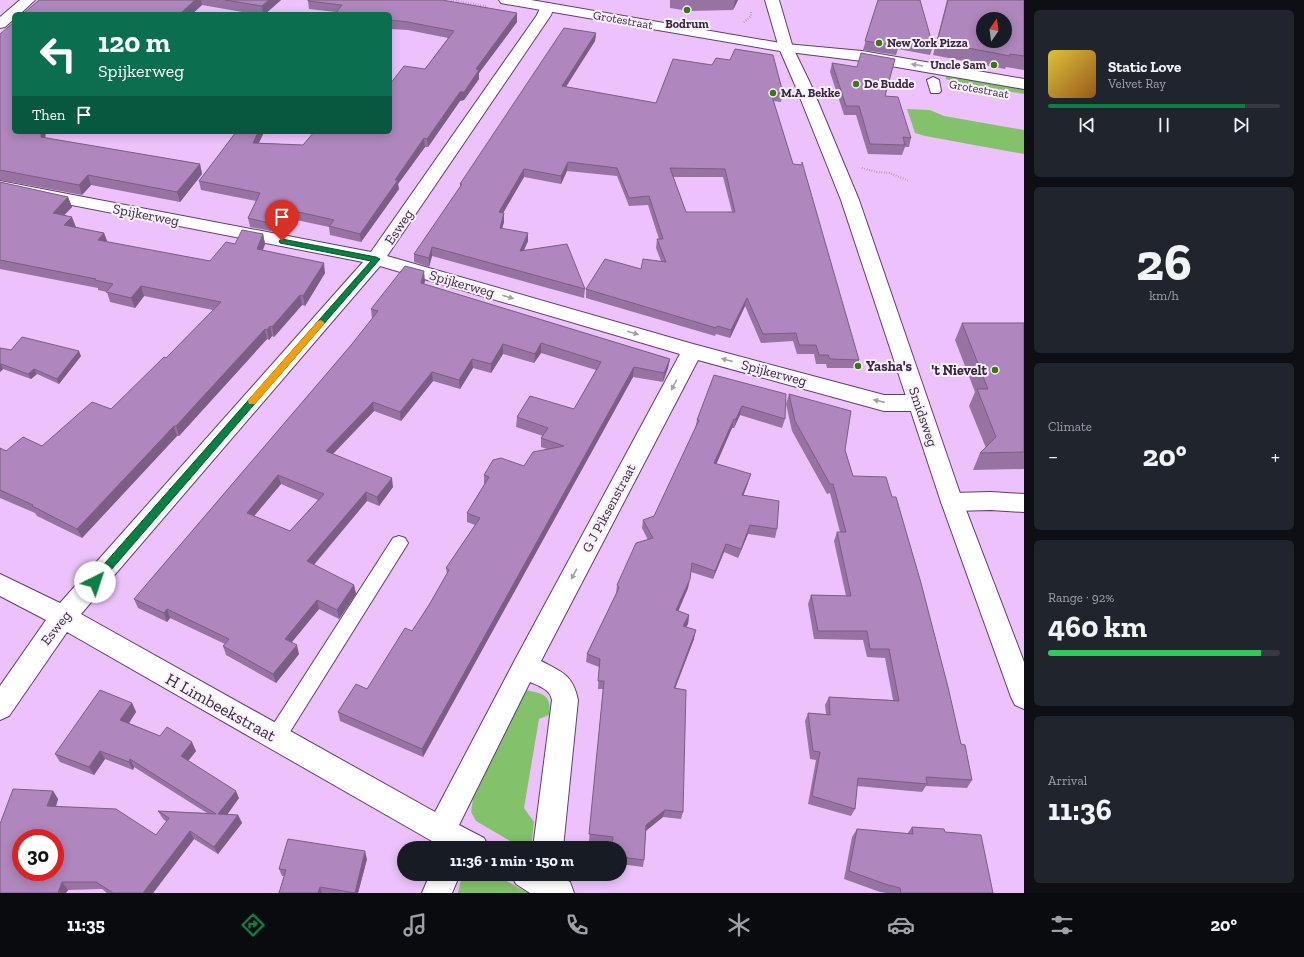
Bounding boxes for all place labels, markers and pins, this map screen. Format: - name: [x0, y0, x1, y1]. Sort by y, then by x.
- marker: Bodrum: [682, 5, 692, 15]
- place label: Bodrum: [665, 17, 709, 31]
- place label: New York Pizza: [887, 36, 968, 50]
- marker: New York Pizza: [874, 38, 884, 48]
- place label: Uncle Sam: [930, 58, 986, 72]
- marker: Uncle Sam: [989, 60, 999, 70]
- place label: De Budde: [864, 77, 915, 91]
- marker: De Budde: [851, 79, 861, 89]
- place label: M.A. Bekke: [781, 86, 840, 100]
- marker: M.A. Bekke: [768, 88, 778, 98]
- pin: [265, 200, 299, 241]
- place label: Yasha's: [866, 358, 913, 375]
- marker: Yasha's: [853, 361, 863, 371]
- place label: 't Nievelt: [931, 362, 987, 379]
- marker: 't Nievelt: [990, 365, 1000, 375]

